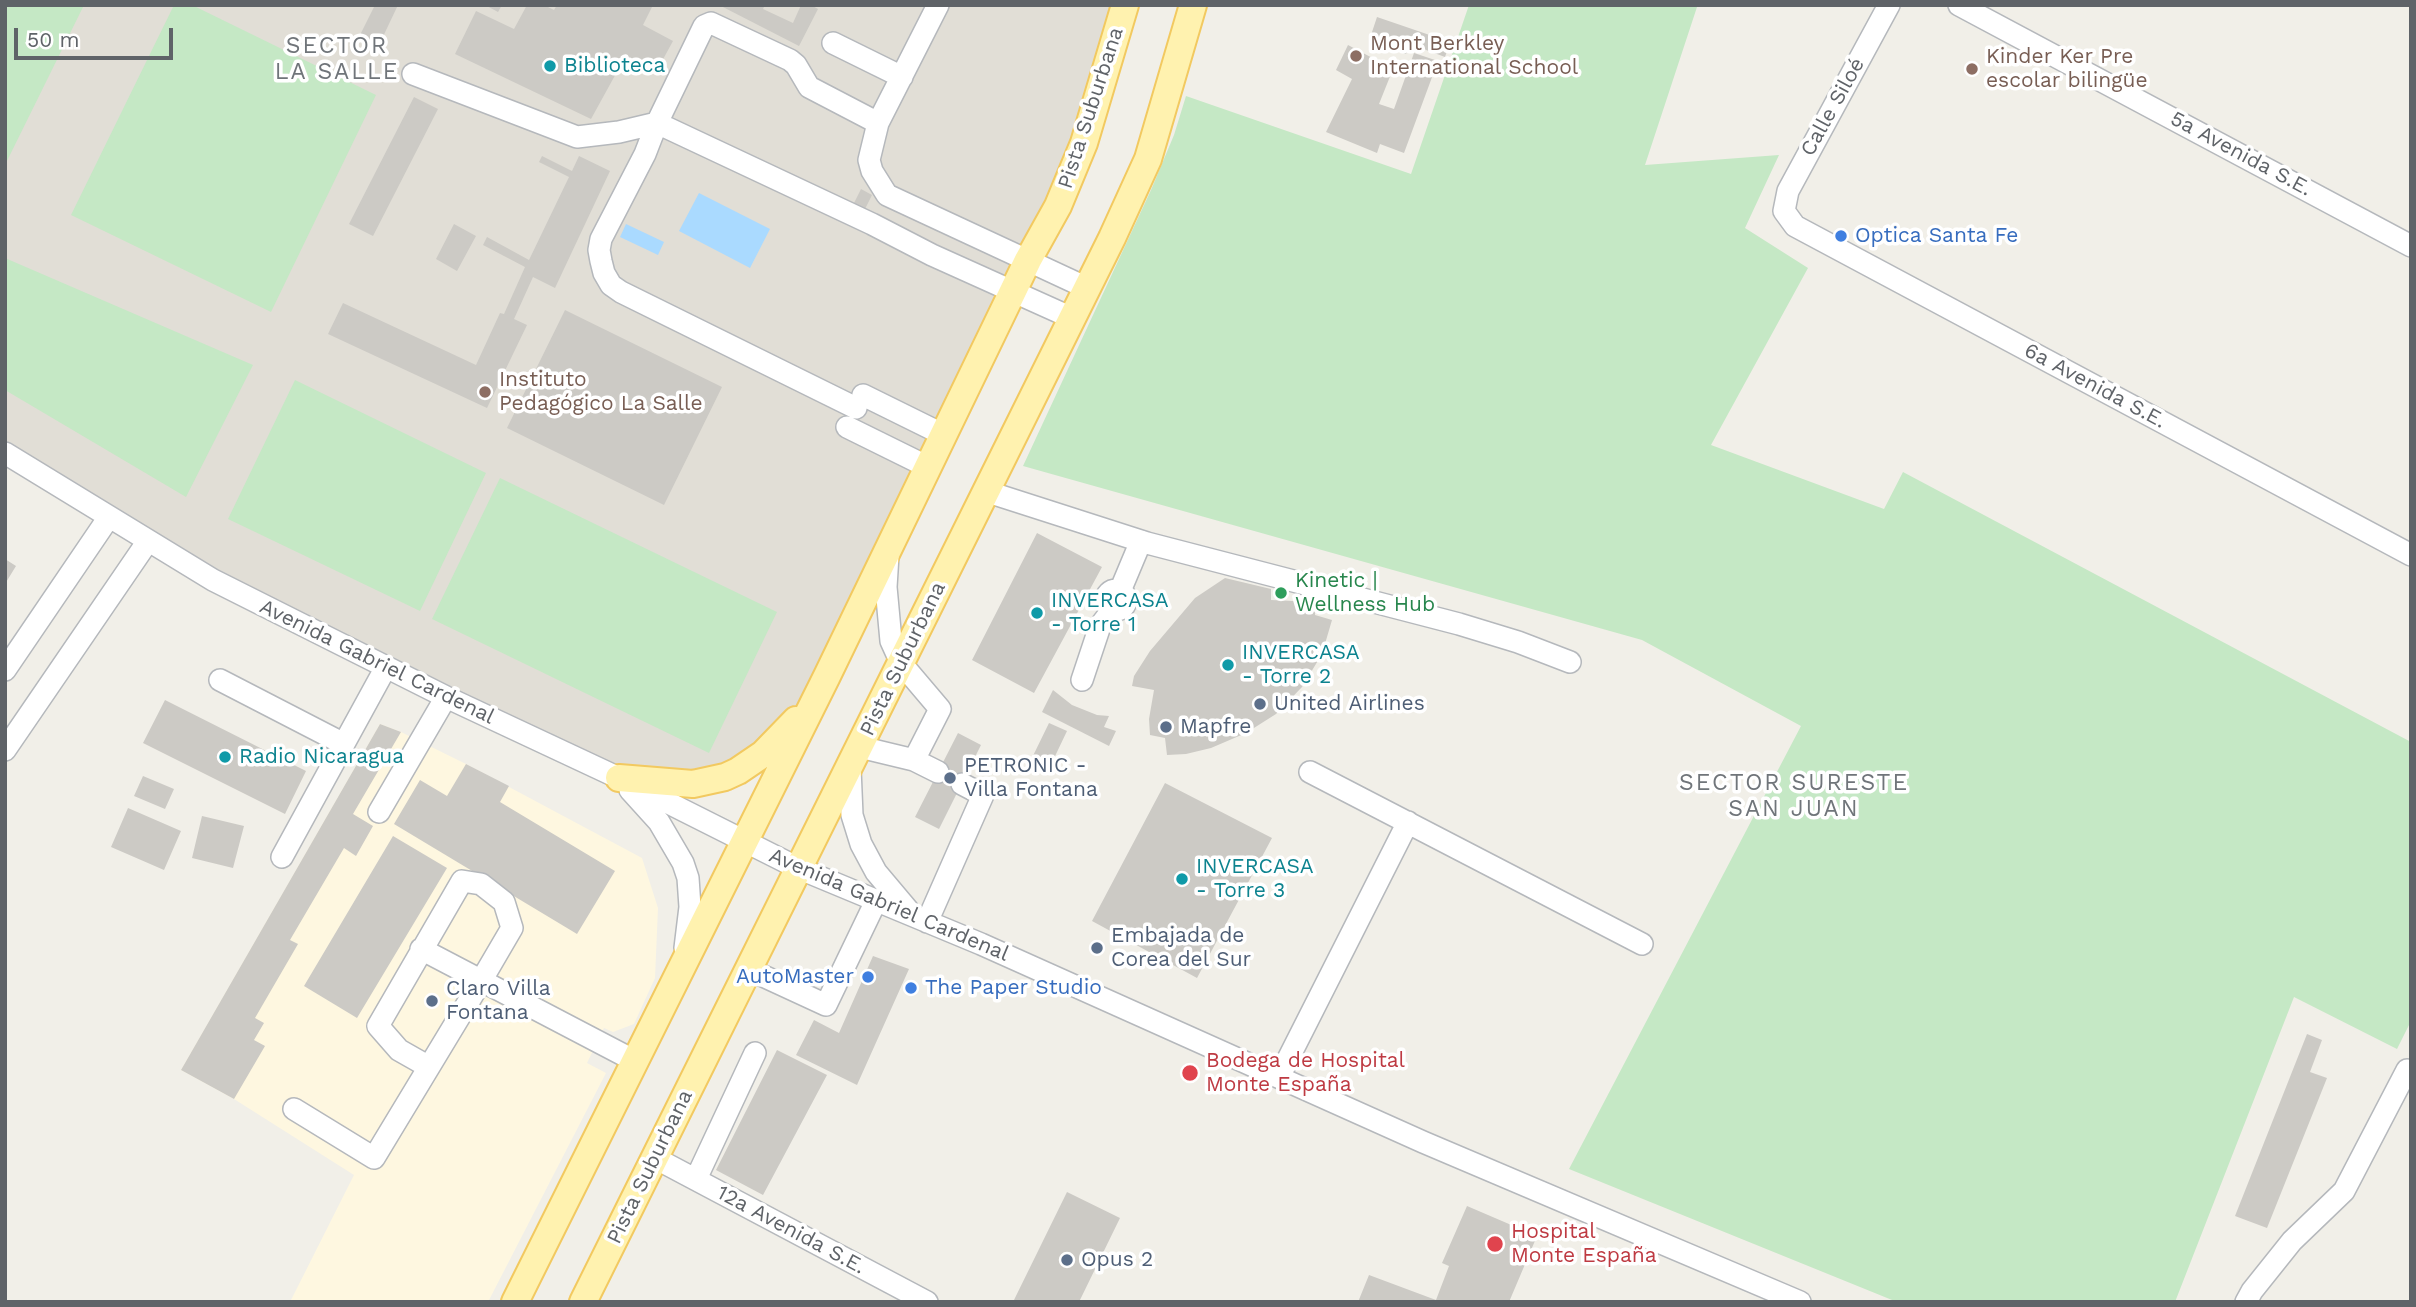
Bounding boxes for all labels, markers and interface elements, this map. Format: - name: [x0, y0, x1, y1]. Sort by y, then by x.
- scale bar: [18, 14, 177, 58]
- street label: Pista Suburbana: [1053, 24, 1129, 192]
- text: 50 m: [27, 27, 79, 52]
- place label: Mont Berkley International School: [1370, 31, 1578, 81]
- district label: SECTOR LA SALLE: [276, 32, 398, 86]
- place label: Kinder Ker Pre escolar bilingüe: [1986, 44, 2148, 94]
- marker: Mont Berkley International School: [1348, 48, 1364, 64]
- place label: Biblioteca: [564, 53, 665, 79]
- street label: Calle Siloé: [1796, 53, 1870, 161]
- marker: Biblioteca: [542, 58, 558, 74]
- marker: Kinder Ker Pre escolar bilingüe: [1964, 61, 1980, 77]
- street label: 5a Avenida S.E.: [2166, 106, 2316, 202]
- place label: Optica Santa Fe: [1855, 223, 2018, 249]
- marker: Optica Santa Fe: [1833, 228, 1849, 244]
- street label: 6a Avenida S.E.: [2020, 338, 2170, 434]
- place label: Instituto Pedagógico La Salle: [499, 367, 703, 417]
- marker: Instituto Pedagógico La Salle: [477, 384, 493, 400]
- place label: Kinetic | Wellness Hub: [1295, 568, 1435, 618]
- street label: Pista Suburbana: [855, 578, 951, 740]
- marker: Kinetic | Wellness Hub: [1273, 585, 1289, 601]
- place label: INVERCASA - Torre 1: [1051, 588, 1169, 638]
- street label: Avenida Gabriel Cardenal: [255, 594, 499, 730]
- marker: INVERCASA - Torre 1: [1029, 605, 1045, 621]
- place label: INVERCASA - Torre 2: [1242, 640, 1360, 690]
- marker: INVERCASA - Torre 2: [1220, 657, 1236, 673]
- place label: United Airlines: [1274, 691, 1425, 717]
- marker: United Airlines: [1252, 696, 1268, 712]
- place label: Mapfre: [1180, 714, 1251, 740]
- marker: Mapfre: [1158, 719, 1174, 735]
- place label: Radio Nicaragua: [239, 744, 404, 770]
- marker: Radio Nicaragua: [217, 749, 233, 765]
- place label: PETRONIC - Villa Fontana: [964, 753, 1098, 803]
- district label: SECTOR SURESTE SAN JUAN: [1681, 769, 1907, 823]
- marker: PETRONIC - Villa Fontana: [942, 770, 958, 786]
- street label: Avenida Gabriel Cardenal: [765, 843, 1013, 967]
- place label: INVERCASA - Torre 3: [1196, 854, 1314, 904]
- marker: INVERCASA - Torre 3: [1174, 871, 1190, 887]
- place label: Embajada de Corea del Sur: [1111, 923, 1251, 973]
- marker: Embajada de Corea del Sur: [1089, 940, 1105, 956]
- place label: AutoMaster: [736, 964, 854, 990]
- marker: AutoMaster: [860, 969, 876, 985]
- place label: The Paper Studio: [925, 975, 1102, 1001]
- place label: Claro Villa Fontana: [446, 976, 551, 1026]
- marker: The Paper Studio: [903, 980, 919, 996]
- marker: Claro Villa Fontana: [424, 993, 440, 1009]
- place label: Bodega de Hospital Monte España: [1206, 1048, 1405, 1098]
- marker: Bodega de Hospital Monte España: [1180, 1063, 1200, 1083]
- street label: Pista Suburbana: [602, 1086, 698, 1248]
- street label: 12a Avenida S.E.: [712, 1180, 870, 1280]
- place label: Hospital Monte España: [1511, 1219, 1657, 1269]
- marker: Hospital Monte España: [1485, 1234, 1505, 1254]
- place label: Opus 2: [1081, 1247, 1153, 1273]
- marker: Opus 2: [1059, 1252, 1075, 1268]

